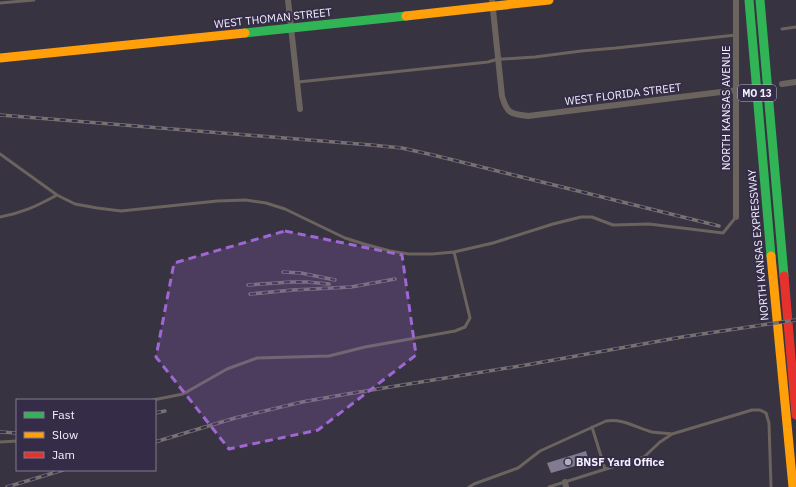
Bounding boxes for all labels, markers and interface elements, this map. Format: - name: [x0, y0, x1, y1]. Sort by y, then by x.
- street label: WEST THOMAN STREET: [213, 5, 333, 31]
- street label: NORTH KANSAS AVENUE: [719, 46, 733, 170]
- street label: WEST FLORIDA STREET: [564, 80, 683, 108]
- road number: MO 13: [738, 85, 776, 101]
- street label: NORTH KANSAS EXPRESSWAY: [744, 168, 772, 321]
- legend: [16, 399, 156, 471]
- text: Fast: [52, 407, 75, 422]
- text: Slow: [52, 427, 78, 442]
- text: Jam: [52, 447, 75, 462]
- place label: BNSF Yard Office: [576, 455, 664, 469]
- marker: BNSF Yard Office: [563, 457, 573, 467]

